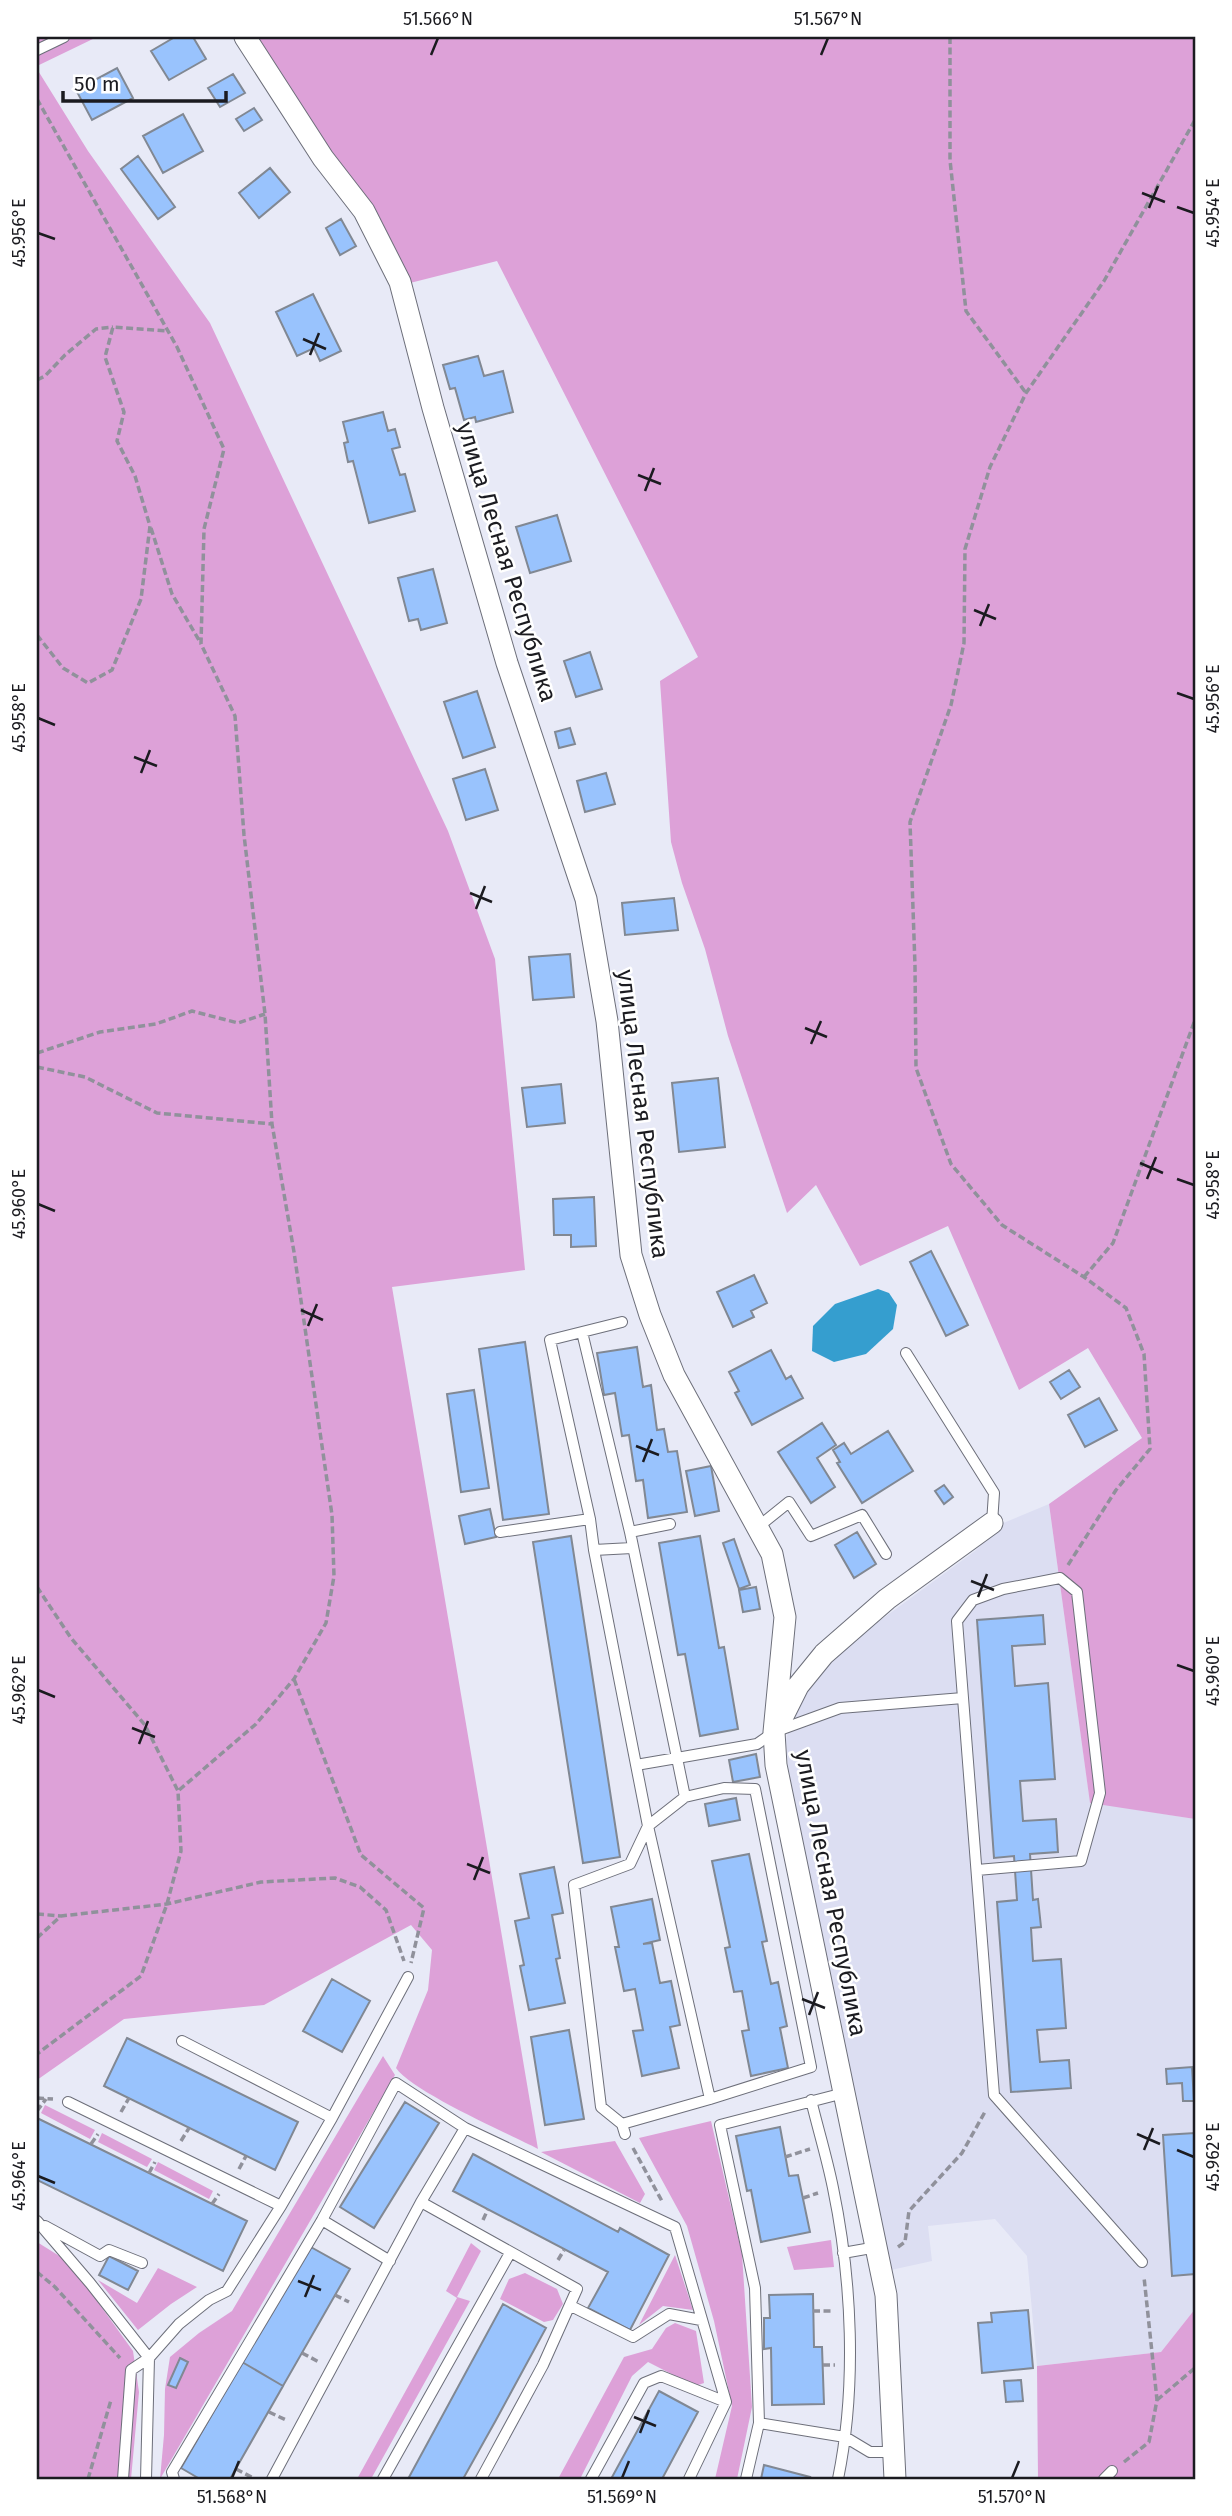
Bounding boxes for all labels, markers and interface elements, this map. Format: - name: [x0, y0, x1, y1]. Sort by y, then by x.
- text: 51.566°N: [403, 8, 473, 30]
- text: 51.567°N: [794, 8, 862, 30]
- scale bar: [63, 60, 226, 104]
- text: 50 m: [74, 71, 120, 97]
- text: 45.954°E: [1202, 178, 1224, 248]
- text: 45.956°E: [8, 198, 30, 268]
- street label: улица Лесная Республика: [451, 419, 563, 705]
- text: 45.956°E: [1202, 664, 1224, 734]
- text: 45.958°E: [8, 683, 30, 753]
- street label: улица Лесная Республика: [611, 968, 675, 1260]
- text: 45.958°E: [1202, 1150, 1224, 1220]
- text: 45.960°E: [8, 1169, 30, 1239]
- text: 45.960°E: [1202, 1636, 1224, 1706]
- text: 45.962°E: [8, 1655, 30, 1725]
- street label: улица Лесная Республика: [789, 1747, 873, 2039]
- text: 45.962°E: [1202, 2122, 1224, 2192]
- text: 45.964°E: [8, 2141, 30, 2211]
- text: 51.568°N: [197, 2486, 267, 2508]
- text: 51.569°N: [587, 2486, 657, 2508]
- text: 51.570°N: [978, 2486, 1046, 2508]

